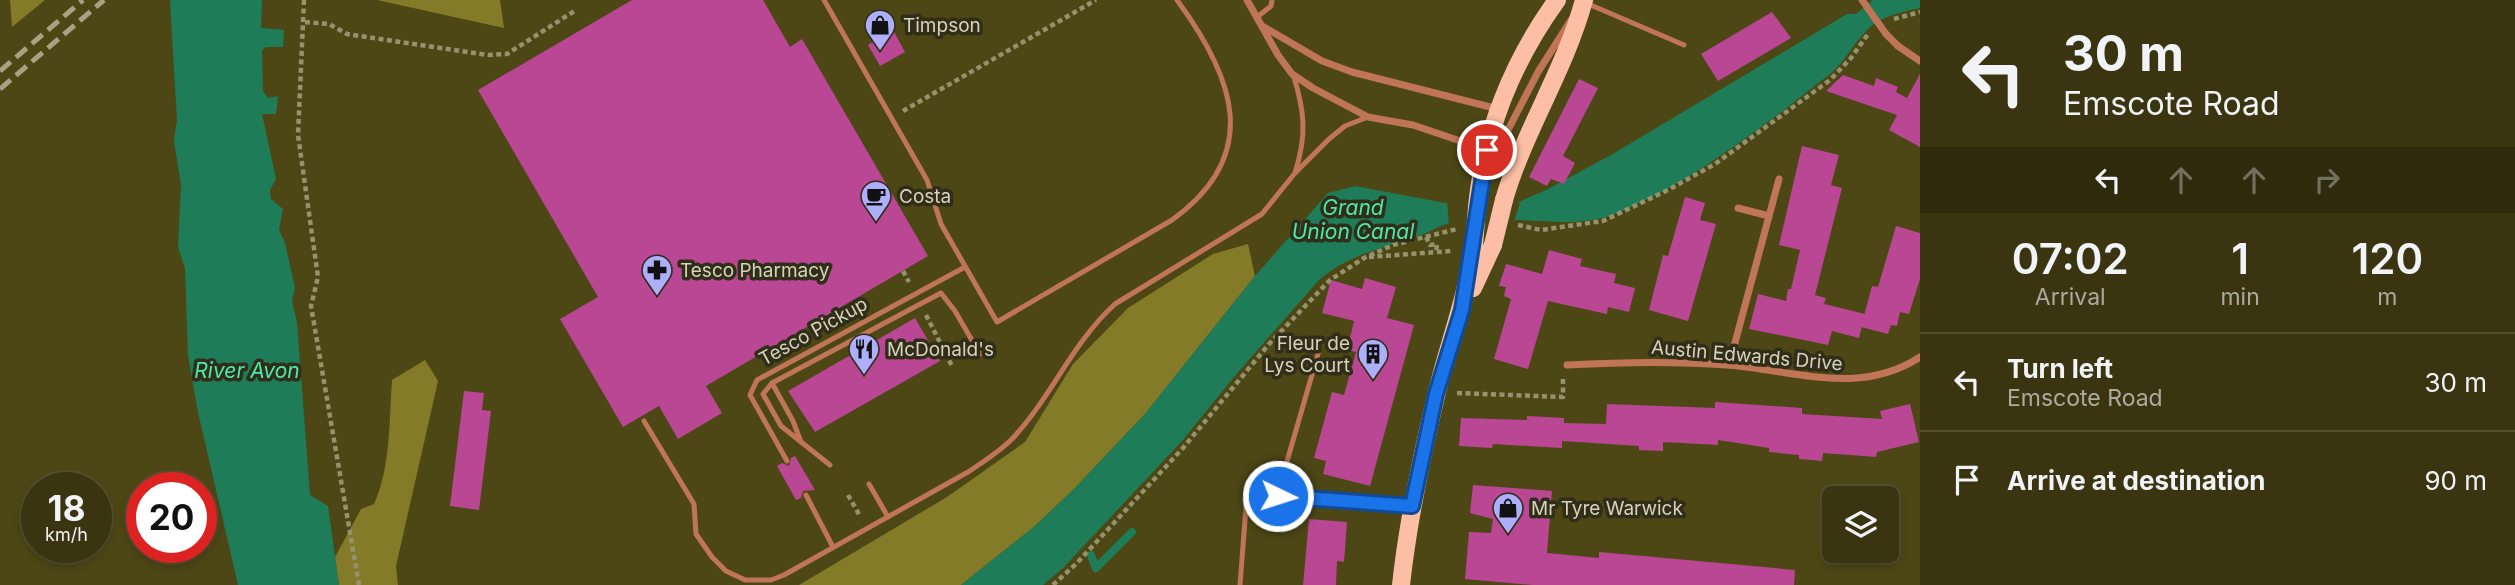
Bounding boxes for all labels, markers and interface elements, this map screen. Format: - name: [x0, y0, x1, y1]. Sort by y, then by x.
- shop icon: Timpson: [863, 8, 897, 52]
- place label: Timpson: [903, 14, 981, 37]
- text: 30 m: [2063, 24, 2184, 83]
- icon: left: [1948, 28, 2039, 119]
- text: Emscote Road: [2063, 84, 2280, 123]
- pin: [1457, 120, 1517, 180]
- icon: arrive: [1468, 131, 1506, 169]
- icon: left: [2089, 161, 2127, 199]
- icon: ahead: [2162, 161, 2200, 199]
- icon: ahead: [2235, 161, 2273, 199]
- icon: right: [2308, 161, 2346, 199]
- cafe icon: Costa: [859, 179, 893, 223]
- place label: Costa: [899, 185, 951, 208]
- water label: Grand Union Canal: [1292, 195, 1415, 244]
- text: 07:02: [2012, 233, 2129, 284]
- text: 1: [2231, 233, 2249, 284]
- text: 120: [2352, 233, 2423, 284]
- pharmacy icon: Tesco Pharmacy: [640, 253, 674, 297]
- place label: Tesco Pharmacy: [680, 259, 830, 282]
- text: Arrival: [2035, 283, 2106, 311]
- text: min: [2220, 283, 2260, 311]
- text: m: [2377, 283, 2397, 311]
- street label: Tesco Pickup: [755, 292, 871, 371]
- restaurant icon: McDonald's: [847, 332, 881, 376]
- place label: Fleur de Lys Court: [1264, 332, 1350, 377]
- street label: Austin Edwards Drive: [1650, 336, 1844, 375]
- building icon: Fleur de Lys Court: [1356, 337, 1390, 381]
- place label: McDonald's: [887, 338, 994, 361]
- text: Turn left: [2007, 353, 2113, 384]
- water label: River Avon: [194, 358, 300, 383]
- icon: left: [1948, 363, 1986, 401]
- text: 30 m: [2424, 367, 2487, 398]
- text: Emscote Road: [2007, 384, 2163, 412]
- position arrow: [1241, 459, 1315, 533]
- icon: arrive: [1948, 461, 1986, 499]
- text: Arrive at destination: [2007, 465, 2266, 496]
- text: 90 m: [2424, 465, 2487, 496]
- speed limit sign: 20: [126, 472, 217, 563]
- map controls: [1822, 486, 1899, 563]
- button: layers: [1822, 486, 1899, 563]
- text: 18: [48, 487, 85, 529]
- shop icon: Mr Tyre Warwick: [1491, 491, 1525, 535]
- place label: Mr Tyre Warwick: [1531, 497, 1683, 520]
- text: km/h: [45, 524, 88, 545]

